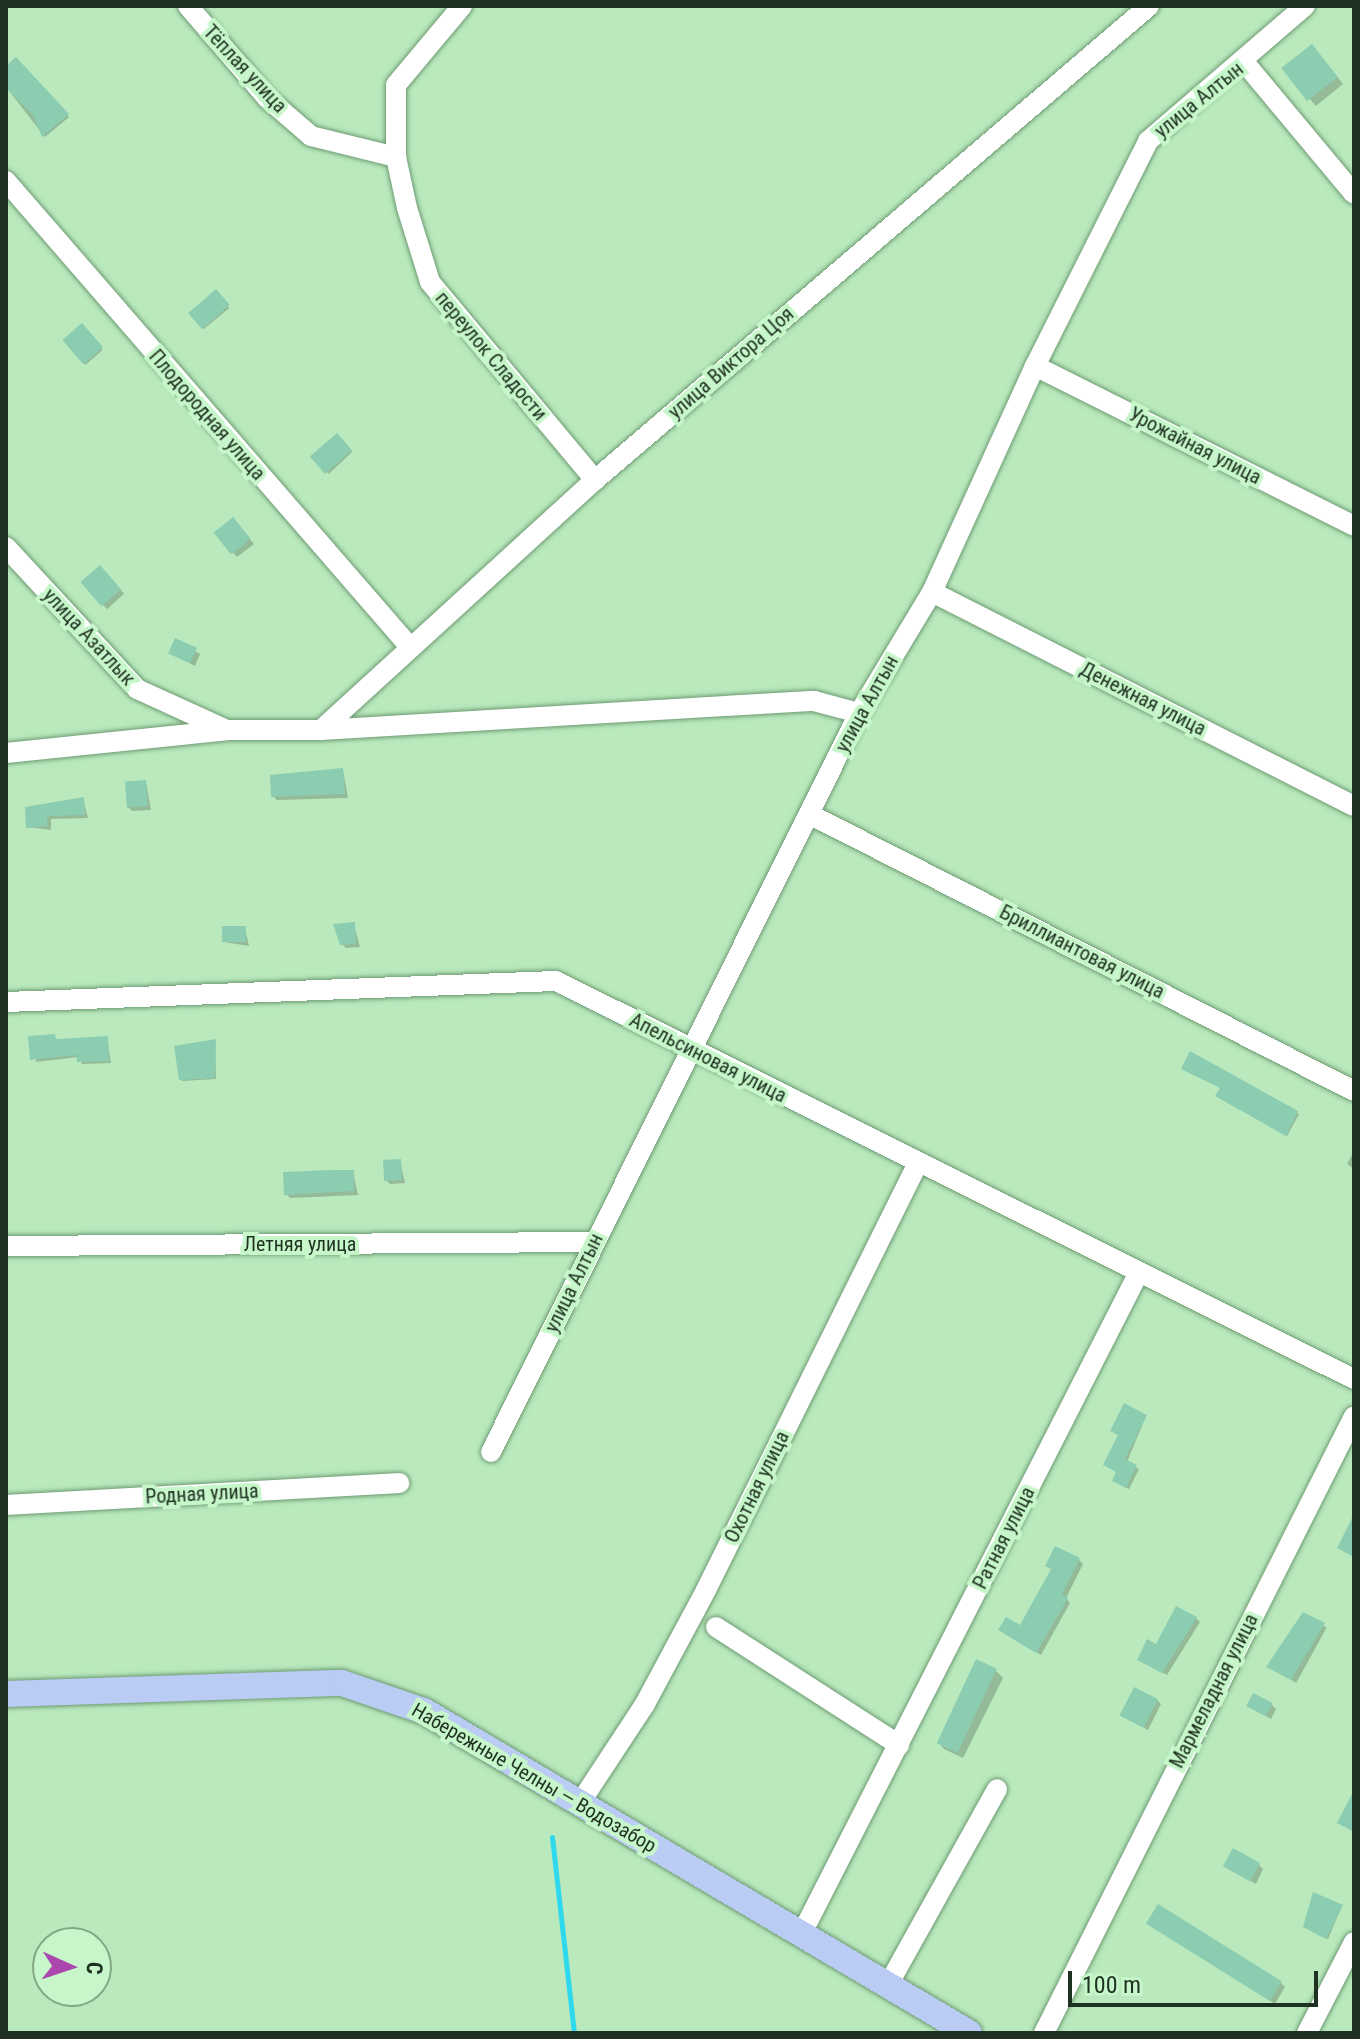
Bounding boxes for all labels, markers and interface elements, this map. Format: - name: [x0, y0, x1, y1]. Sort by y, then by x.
- street label: Тёплая улица: [198, 20, 292, 118]
- street label: улица Алтын: [1150, 57, 1248, 143]
- street label: переулок Сладости: [430, 287, 552, 425]
- street label: улица Виктора Цоя: [663, 302, 799, 424]
- street label: Плодородная улица: [144, 345, 270, 485]
- street label: Урожайная улица: [1125, 402, 1265, 490]
- street label: улица Азатлык: [38, 583, 140, 691]
- street label: улица Алтын: [831, 651, 903, 757]
- street label: Денежная улица: [1076, 657, 1210, 741]
- street label: Бриллиантовая улица: [996, 900, 1168, 1004]
- street label: Апельсиновая улица: [626, 1008, 790, 1108]
- street label: улица Алтын: [540, 1230, 608, 1336]
- street label: Летняя улица: [244, 1232, 356, 1256]
- street label: Охотная улица: [720, 1427, 794, 1547]
- street label: Родная улица: [145, 1479, 259, 1509]
- street label: Ратная улица: [968, 1483, 1040, 1593]
- street label: Мармеладная улица: [1165, 1610, 1263, 1772]
- street label: Набережные Челны — Водозабор: [407, 1698, 661, 1858]
- north arrow: [32, 1927, 112, 2007]
- scale bar: [1072, 1955, 1322, 2005]
- text: С: [82, 1961, 107, 1975]
- text: 100 m: [1082, 1971, 1141, 1999]

